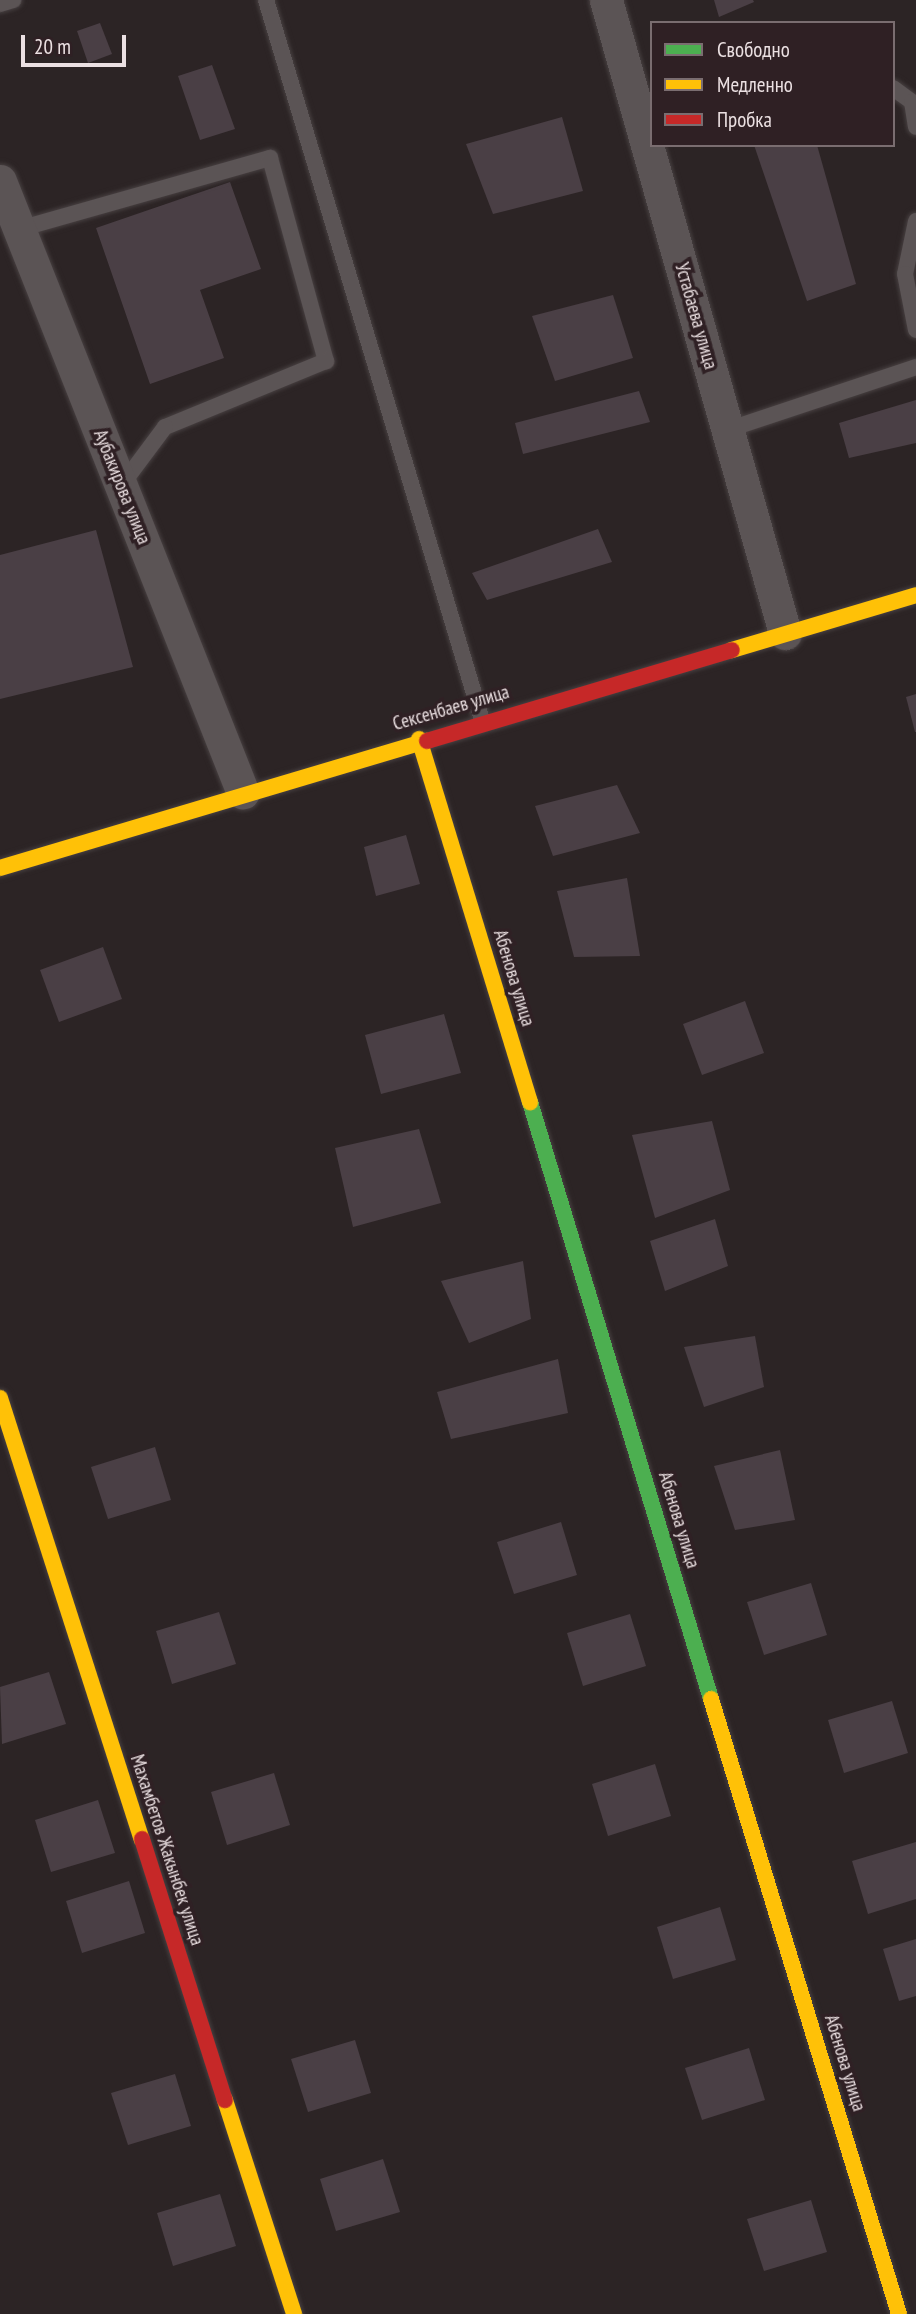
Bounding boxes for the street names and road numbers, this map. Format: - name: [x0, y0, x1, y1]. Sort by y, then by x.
- street label: Устабаева улица: [670, 260, 722, 372]
- street label: Аубакирова улица: [89, 426, 155, 548]
- street label: Сексенбаев улица: [390, 680, 512, 736]
- street label: Абенова улица: [489, 927, 539, 1029]
- street label: Абенова улица: [654, 1469, 704, 1571]
- street label: Махамбетов Жакынбек улица: [125, 1752, 209, 1948]
- street label: Абенова улица: [820, 2012, 870, 2114]

